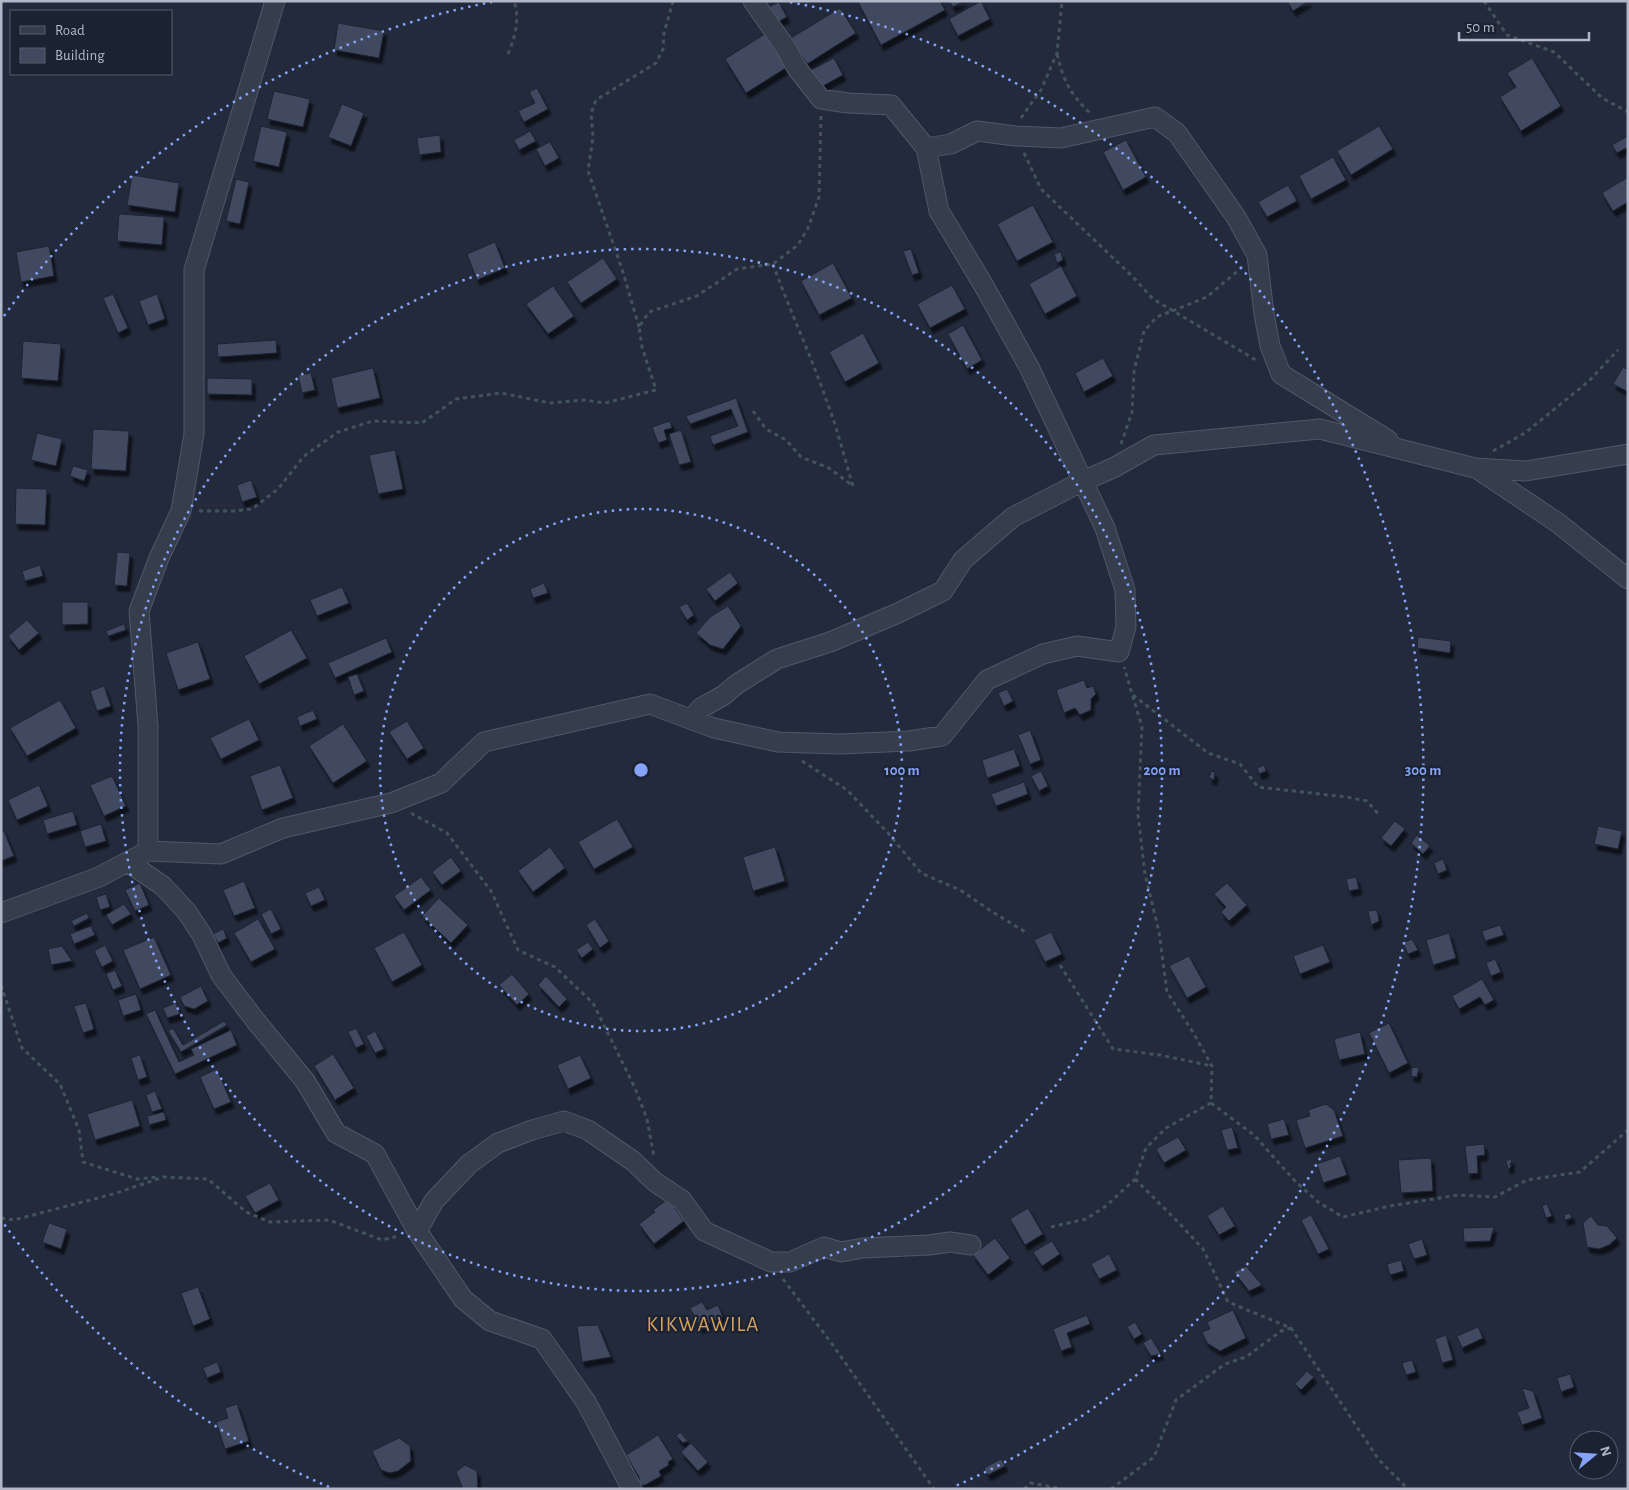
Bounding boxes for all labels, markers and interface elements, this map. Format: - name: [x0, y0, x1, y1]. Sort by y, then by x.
- legend: [10, 10, 172, 75]
- scale bar: [1459, 10, 1589, 42]
- text: 50 m: [1466, 20, 1495, 35]
- text: Road: [55, 23, 85, 38]
- text: Building: [55, 48, 105, 63]
- centre of rings: [632, 761, 650, 779]
- text: 100 m: [884, 763, 920, 778]
- text: 200 m: [1143, 763, 1181, 778]
- text: 300 m: [1405, 763, 1441, 778]
- district label: KIKWAWILA: [647, 1314, 759, 1335]
- north arrow: [1569, 1430, 1619, 1480]
- text: N: [1597, 1444, 1614, 1458]

